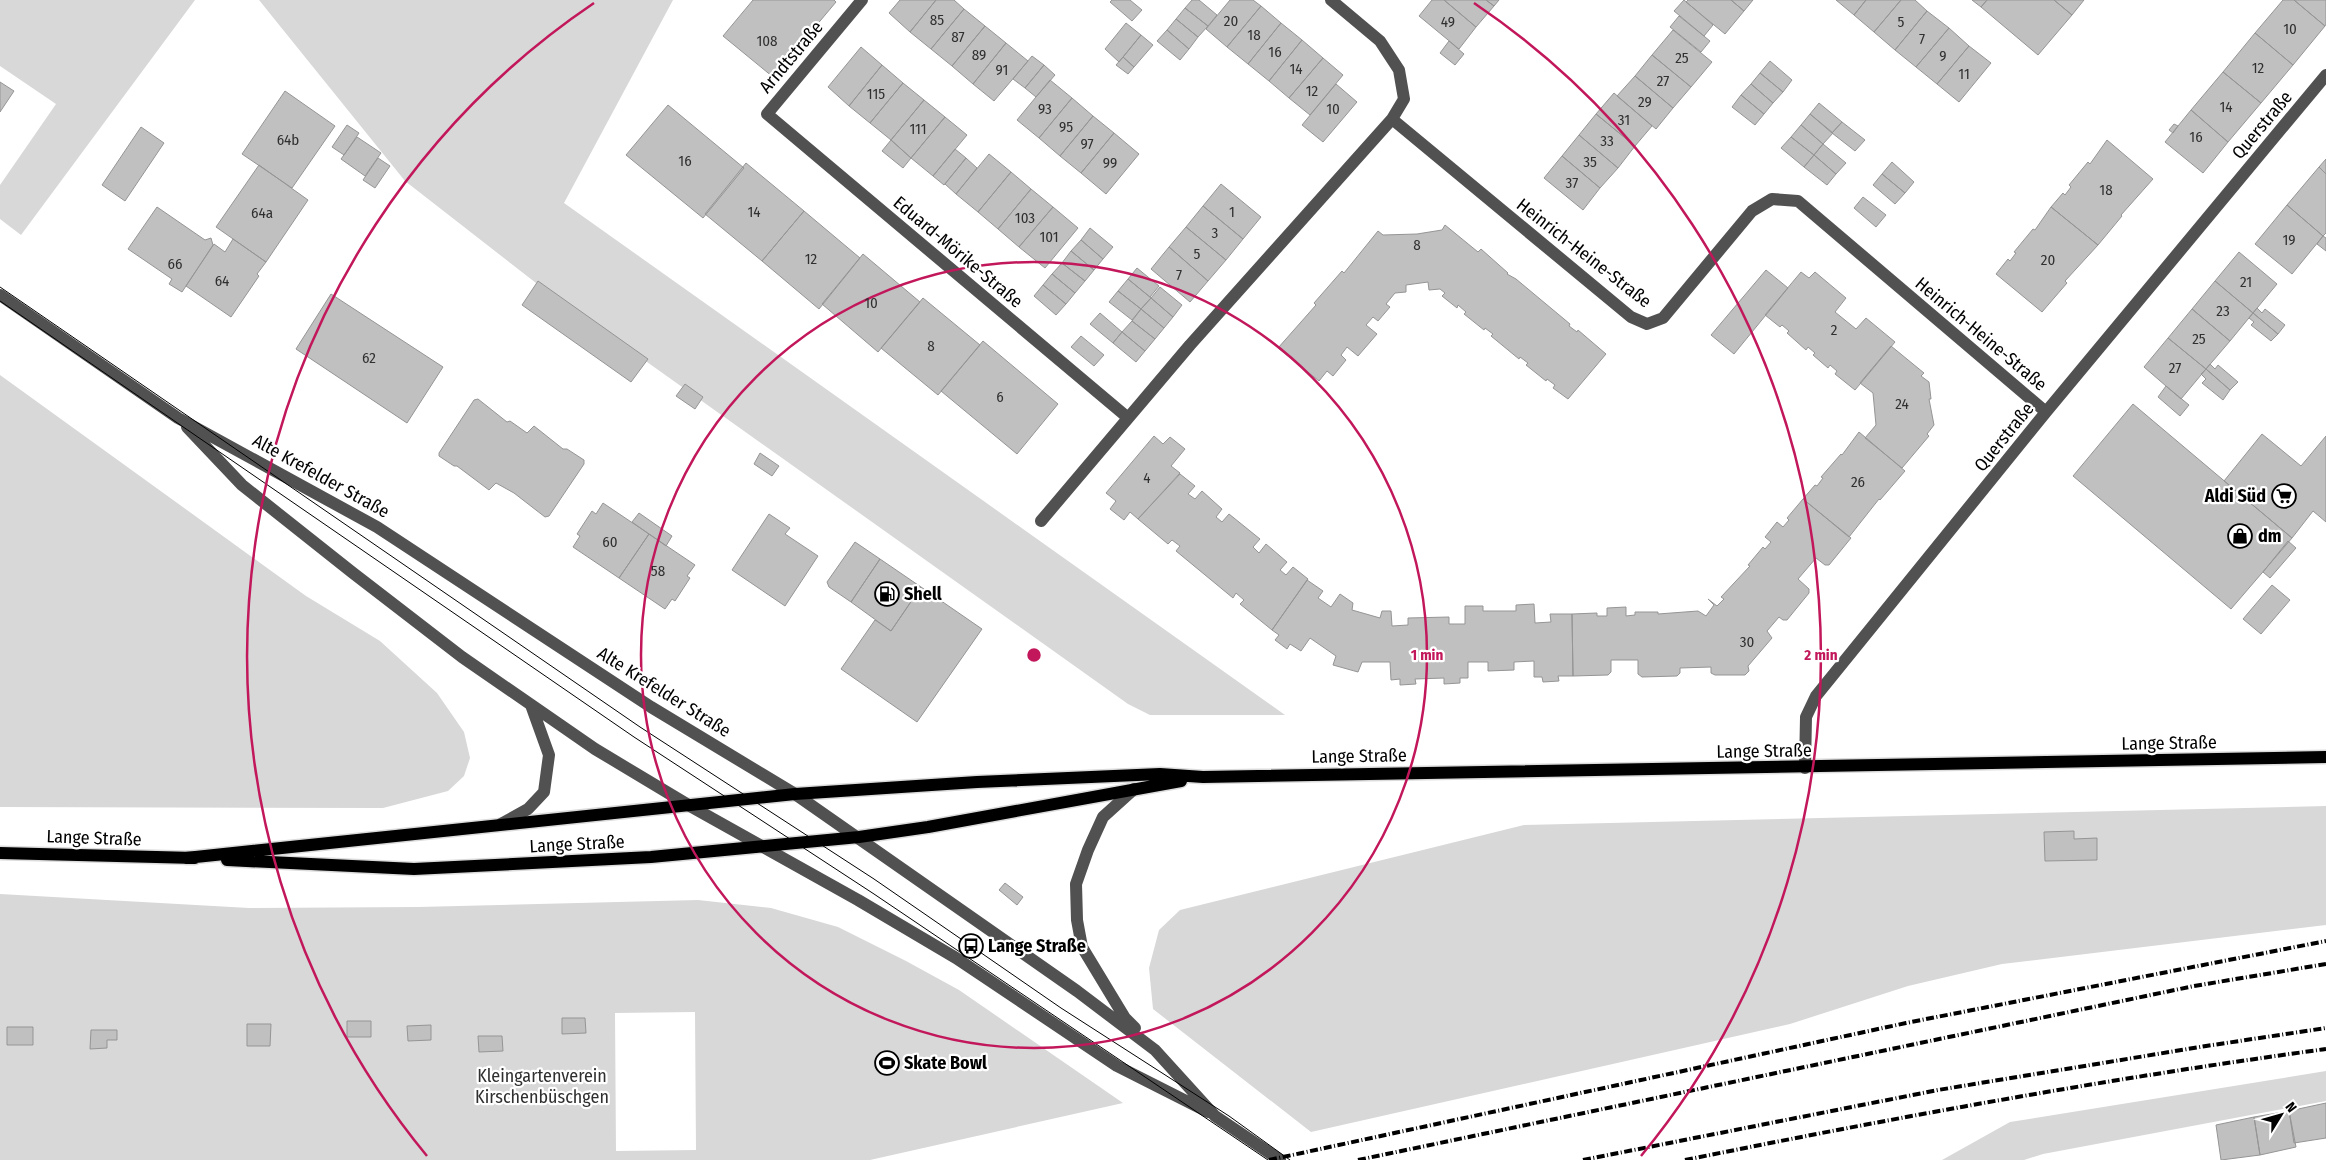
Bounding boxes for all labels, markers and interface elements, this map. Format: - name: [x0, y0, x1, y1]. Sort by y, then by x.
- house number: 85: [930, 11, 944, 29]
- house number: 20: [1224, 12, 1238, 30]
- house number: 49: [1441, 13, 1455, 31]
- house number: 5: [1898, 13, 1905, 31]
- street label: Arndtstraße: [754, 16, 828, 98]
- house number: 10: [2283, 20, 2297, 38]
- house number: 18: [1247, 26, 1261, 44]
- house number: 87: [951, 28, 965, 46]
- house number: 7: [1919, 30, 1925, 48]
- house number: 108: [756, 32, 778, 50]
- house number: 16: [1268, 43, 1282, 61]
- house number: 89: [972, 46, 986, 64]
- house number: 9: [1939, 47, 1947, 65]
- house number: 25: [1675, 49, 1689, 67]
- house number: 12: [2252, 59, 2265, 77]
- house number: 14: [1289, 60, 1303, 78]
- house number: 91: [996, 61, 1008, 79]
- house number: 11: [1958, 65, 1970, 83]
- house number: 27: [1657, 72, 1669, 90]
- house number: 12: [1306, 82, 1319, 100]
- house number: 115: [867, 85, 885, 103]
- street label: Querstraße: [2227, 86, 2297, 164]
- house number: 29: [1638, 93, 1652, 111]
- house number: 14: [2219, 98, 2233, 116]
- house number: 93: [1038, 100, 1052, 118]
- house number: 10: [1326, 100, 1340, 118]
- house number: 31: [1618, 111, 1630, 129]
- house number: 95: [1059, 118, 1073, 136]
- house number: 111: [909, 120, 927, 138]
- house number: 16: [2189, 128, 2203, 146]
- house number: 64b: [277, 131, 299, 149]
- house number: 33: [1600, 132, 1614, 150]
- house number: 97: [1080, 135, 1094, 153]
- house number: 16: [678, 152, 692, 170]
- house number: 35: [1583, 153, 1597, 171]
- house number: 99: [1103, 154, 1117, 172]
- house number: 37: [1566, 174, 1578, 192]
- house number: 18: [2099, 181, 2113, 199]
- street label: Eduard-Mörike-Straße: [889, 191, 1027, 313]
- street label: Heinrich-Heine-Straße: [1512, 194, 1656, 313]
- house number: 14: [747, 203, 761, 221]
- house number: 1: [1229, 203, 1235, 221]
- house number: 64a: [251, 204, 273, 222]
- house number: 103: [1015, 209, 1035, 227]
- house number: 3: [1212, 224, 1219, 242]
- house number: 101: [1039, 228, 1059, 246]
- house number: 19: [2282, 231, 2296, 249]
- house number: 8: [1413, 236, 1421, 254]
- house number: 5: [1194, 245, 1201, 263]
- house number: 12: [805, 250, 818, 268]
- house number: 20: [2041, 251, 2055, 269]
- house number: 66: [168, 255, 182, 273]
- house number: 7: [1176, 266, 1182, 284]
- house number: 64: [215, 272, 229, 290]
- street label: Heinrich-Heine-Straße: [1911, 273, 2051, 396]
- house number: 21: [2240, 273, 2252, 291]
- house number: 10: [864, 294, 878, 312]
- house number: 23: [2216, 302, 2230, 320]
- house number: 2: [1831, 321, 1838, 339]
- house number: 25: [2192, 330, 2206, 348]
- house number: 8: [927, 337, 935, 355]
- house number: 62: [362, 349, 376, 367]
- house number: 27: [2169, 359, 2181, 377]
- house number: 6: [996, 388, 1004, 406]
- house number: 24: [1895, 395, 1909, 413]
- street label: Querstraße: [1970, 398, 2039, 476]
- street label: Alte Krefelder Straße: [249, 429, 393, 523]
- house number: 4: [1143, 469, 1151, 487]
- house number: 26: [1851, 473, 1865, 491]
- supermarket icon: Aldi Süd: [2271, 483, 2297, 509]
- place label: Aldi Süd: [2204, 485, 2266, 507]
- shop icon: dm: [2227, 523, 2253, 549]
- place label: dm: [2258, 525, 2282, 547]
- house number: 60: [602, 533, 618, 551]
- house number: 58: [651, 562, 665, 580]
- fuel station icon: Shell: [874, 581, 900, 607]
- place label: Shell: [904, 583, 942, 605]
- house number: 30: [1740, 633, 1754, 651]
- street label: Alte Krefelder Straße: [593, 642, 735, 742]
- centre of rings: [1025, 646, 1043, 664]
- text: 1 min: [1411, 646, 1443, 664]
- text: 2 min: [1803, 646, 1838, 664]
- street label: Lange Straße: [2121, 731, 2217, 755]
- street label: Lange Straße: [1716, 739, 1812, 763]
- street label: Lange Straße: [1311, 744, 1407, 768]
- street label: Lange Straße: [46, 825, 142, 851]
- street label: Lange Straße: [529, 831, 625, 857]
- bus stop icon: Lange Straße: [958, 933, 984, 959]
- place label: Lange Straße: [988, 935, 1086, 957]
- sports icon: Skate Bowl: [874, 1050, 900, 1076]
- place label: Skate Bowl: [904, 1052, 987, 1074]
- park label: Kleingartenverein Kirschenbüschgen: [475, 1065, 609, 1108]
- north arrow: [2256, 1090, 2306, 1140]
- text: N: [2282, 1099, 2300, 1116]

